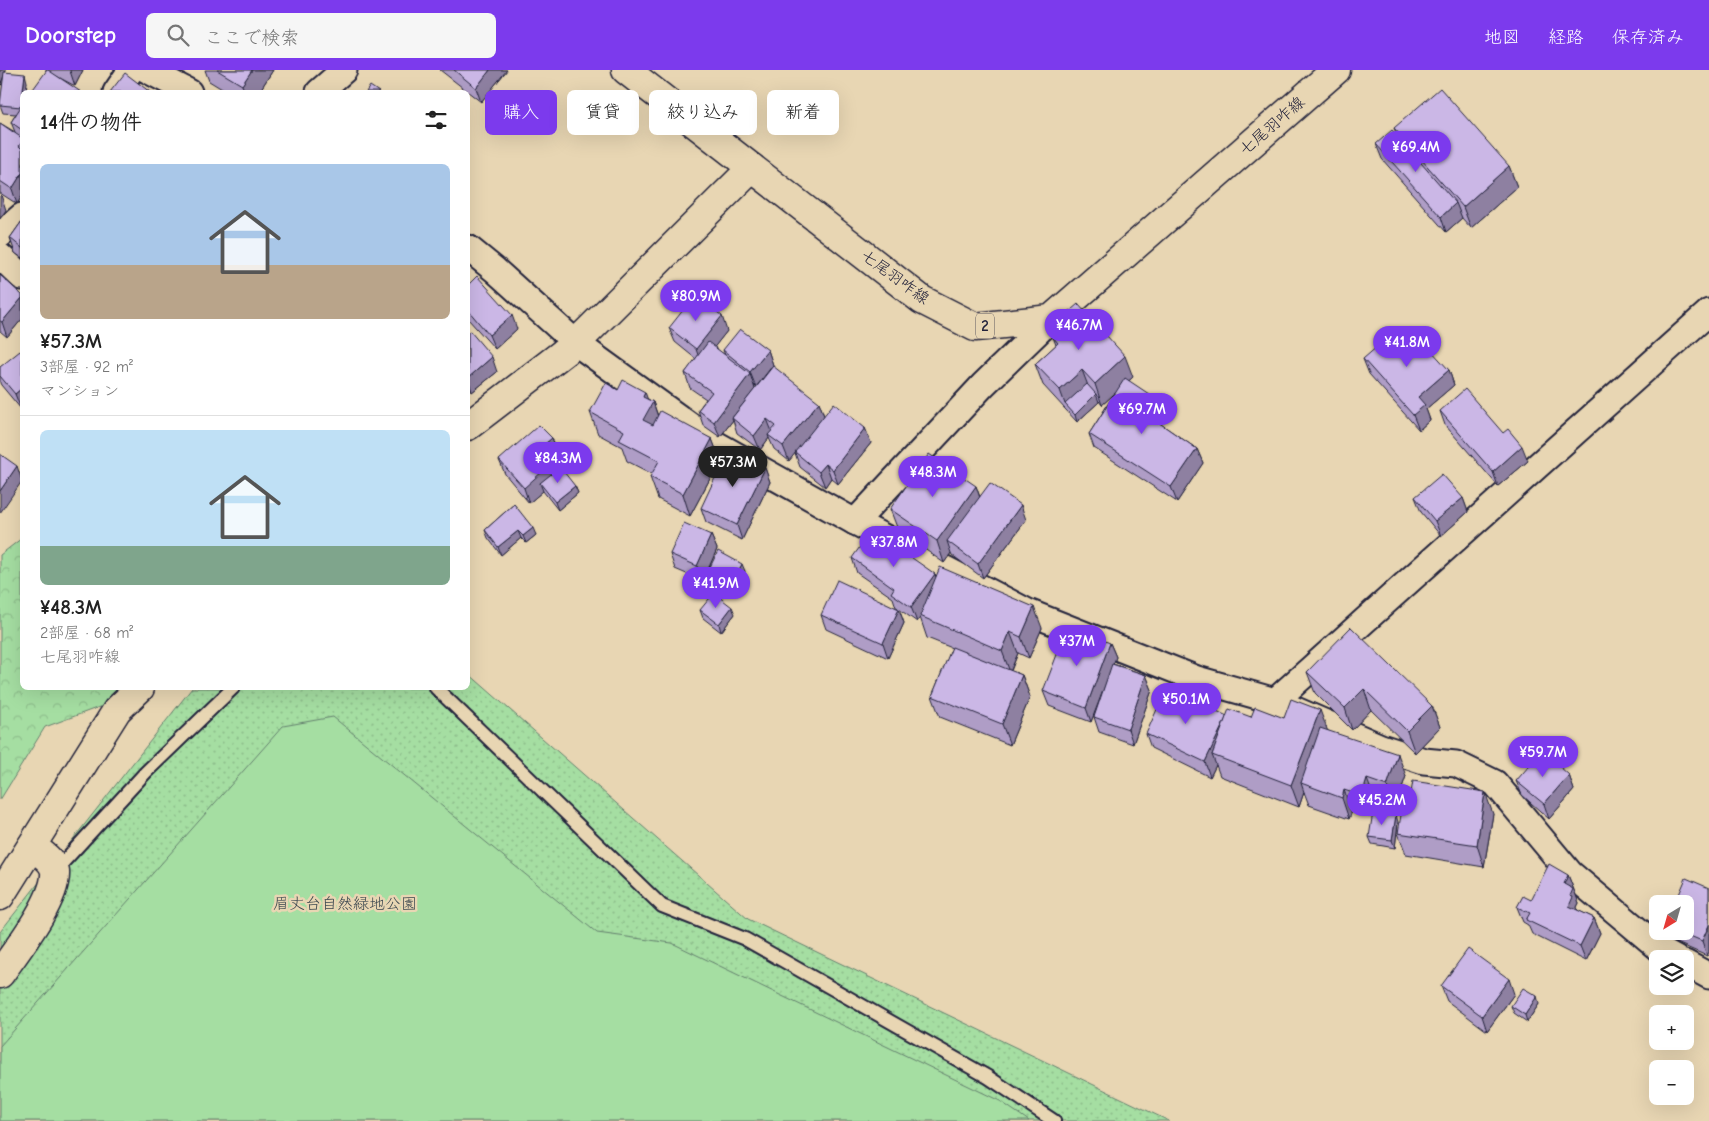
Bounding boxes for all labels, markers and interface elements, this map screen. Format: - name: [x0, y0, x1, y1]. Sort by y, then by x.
- search box: [146, 13, 496, 58]
- text: Doorstep: [25, 21, 116, 49]
- icon: search: [164, 21, 192, 49]
- text: ここで検索: [204, 27, 299, 49]
- text: 地図: [1484, 27, 1520, 48]
- text: 経路: [1548, 27, 1584, 48]
- text: 保存済み: [1612, 27, 1684, 48]
- chip: 購入: [485, 90, 557, 135]
- chip: 賃貸: [567, 90, 639, 135]
- chip: 絞り込み: [649, 90, 757, 135]
- chip: 新着: [767, 90, 839, 135]
- street label: 七尾羽咋線: [1236, 93, 1308, 159]
- icon: filters: [422, 106, 450, 134]
- text: 14件の物件: [40, 110, 142, 134]
- pin: ¥69.4M: [1375, 131, 1457, 173]
- text: ¥69.4M: [1392, 138, 1440, 156]
- icon: home: [200, 197, 290, 287]
- street label: 七尾羽咋線: [857, 246, 933, 308]
- pin: ¥80.9M: [655, 280, 737, 322]
- text: ¥80.9M: [671, 287, 721, 305]
- pin: ¥46.7M: [1038, 308, 1120, 351]
- road number: 2: [976, 314, 994, 338]
- text: ¥46.7M: [1056, 316, 1102, 334]
- pin: ¥41.8M: [1366, 326, 1448, 368]
- text: ¥57.3M: [40, 329, 102, 353]
- text: ¥41.8M: [1384, 333, 1430, 351]
- text: 3部屋 · 92 m²: [40, 358, 133, 376]
- text: マンション: [40, 382, 119, 400]
- pin: ¥69.7M: [1101, 392, 1183, 435]
- text: ¥69.7M: [1118, 400, 1166, 418]
- pin: ¥84.3M: [517, 442, 599, 484]
- pin: ¥57.3M: [692, 446, 774, 488]
- text: ¥84.3M: [534, 449, 582, 467]
- text: ¥57.3M: [709, 453, 757, 471]
- pin: ¥48.3M: [892, 456, 974, 498]
- icon: home: [200, 462, 290, 552]
- text: ¥48.3M: [909, 463, 957, 481]
- pin: ¥37.8M: [853, 526, 935, 568]
- text: ¥37.8M: [871, 533, 917, 551]
- pin: ¥41.9M: [675, 566, 757, 609]
- text: ¥41.9M: [693, 574, 739, 592]
- text: ¥48.3M: [40, 595, 102, 619]
- text: 2部屋 · 68 m²: [40, 624, 133, 642]
- pin: ¥37M: [1047, 624, 1107, 667]
- text: ¥37M: [1059, 632, 1095, 650]
- text: 七尾羽咋線: [40, 648, 120, 666]
- pin: ¥50.1M: [1145, 682, 1227, 725]
- text: ¥50.1M: [1162, 690, 1210, 708]
- pin: ¥59.7M: [1502, 736, 1584, 778]
- text: ¥59.7M: [1519, 743, 1567, 761]
- pin: ¥45.2M: [1341, 784, 1423, 826]
- text: ¥45.2M: [1358, 791, 1406, 809]
- park label: 眉丈台自然緑地公園: [273, 895, 417, 913]
- north arrow: [1649, 895, 1694, 940]
- map controls: [1649, 895, 1694, 1105]
- button: layers: [1649, 950, 1694, 995]
- button: +: [1649, 1005, 1694, 1050]
- button: −: [1649, 1060, 1694, 1105]

